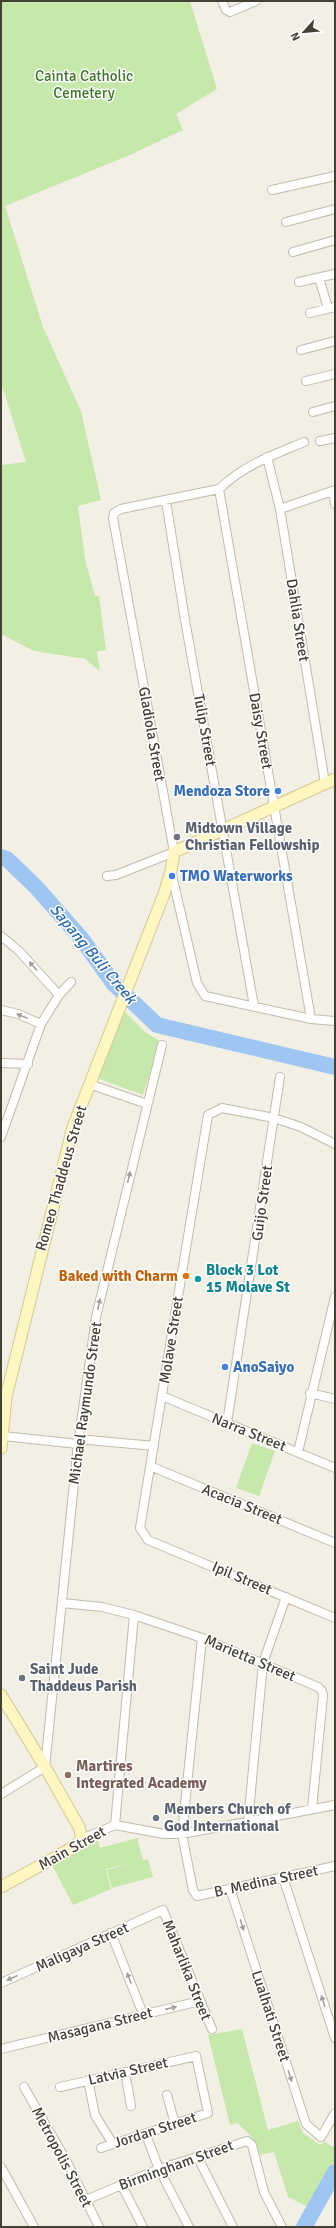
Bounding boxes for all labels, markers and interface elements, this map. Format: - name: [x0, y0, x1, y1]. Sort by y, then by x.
- north arrow: [284, 12, 324, 52]
- text: N: [288, 30, 303, 43]
- park label: Cainta Catholic Cemetery: [35, 67, 133, 102]
- street label: Dahlia Street: [283, 577, 313, 663]
- street label: Gladiola Street: [135, 685, 169, 783]
- street label: Daisy Street: [245, 691, 277, 771]
- street label: Tulip Street: [190, 692, 220, 768]
- place label: Mendoza Store: [173, 782, 270, 800]
- marker: Mendoza Store: [273, 786, 283, 796]
- place label: Midtown Village Christian Fellowship: [185, 819, 319, 854]
- marker: Midtown Village Christian Fellowship: [172, 832, 182, 842]
- place label: TMO Waterworks: [180, 867, 293, 885]
- marker: TMO Waterworks: [167, 871, 177, 881]
- water label: Sapang Buli Creek: [45, 900, 142, 1010]
- one-way arrow: [28, 961, 38, 971]
- one-way arrow: [15, 1012, 27, 1018]
- street label: Romeo Thaddeus Street: [32, 1103, 90, 1253]
- street label: Guijo Street: [248, 1164, 276, 1242]
- one-way arrow: [126, 1171, 132, 1183]
- place label: Block 3 Lot 15 Molave St: [206, 1261, 290, 1296]
- place label: Baked with Charm: [59, 1267, 178, 1285]
- marker: Baked with Charm: [181, 1271, 191, 1281]
- marker: Block 3 Lot 15 Molave St: [193, 1274, 203, 1284]
- street label: Molave Street: [155, 1295, 187, 1385]
- one-way arrow: [97, 1297, 103, 1310]
- street label: Michael Raymundo Street: [65, 1321, 105, 1485]
- place label: AnoSaiyo: [233, 1358, 294, 1376]
- marker: AnoSaiyo: [220, 1362, 230, 1372]
- street label: Narra Street: [209, 1409, 289, 1455]
- street label: Acacia Street: [199, 1480, 285, 1528]
- street label: Ipil Street: [209, 1557, 275, 1599]
- street label: Marietta Street: [202, 1631, 298, 1685]
- place label: Saint Jude Thaddeus Parish: [30, 1660, 137, 1695]
- marker: Saint Jude Thaddeus Parish: [17, 1673, 27, 1683]
- place label: Martires Integrated Academy: [76, 1757, 207, 1792]
- marker: Martires Integrated Academy: [63, 1770, 73, 1780]
- place label: Members Church of God International: [164, 1800, 292, 1835]
- marker: Members Church of God International: [151, 1813, 161, 1823]
- street label: Main Street: [35, 1822, 109, 1874]
- street label: B. Medina Street: [212, 1861, 320, 1901]
- street label: Maharlika Street: [159, 1917, 215, 2023]
- street label: Maligaya Street: [33, 1918, 131, 1976]
- one-way arrow: [239, 1920, 245, 1932]
- street label: Lualhati Street: [248, 1968, 294, 2064]
- one-way arrow: [125, 1972, 131, 1984]
- one-way arrow: [6, 1975, 18, 1981]
- one-way arrow: [320, 1994, 326, 2006]
- street label: Masagana Street: [46, 2003, 154, 2047]
- one-way arrow: [165, 2004, 177, 2010]
- street label: Latvia Street: [86, 2053, 170, 2089]
- one-way arrow: [287, 2070, 293, 2082]
- street label: Metropolis Street: [28, 2104, 96, 2210]
- street label: Jordan Street: [111, 2108, 199, 2152]
- street label: Birmingham Street: [116, 2136, 236, 2194]

